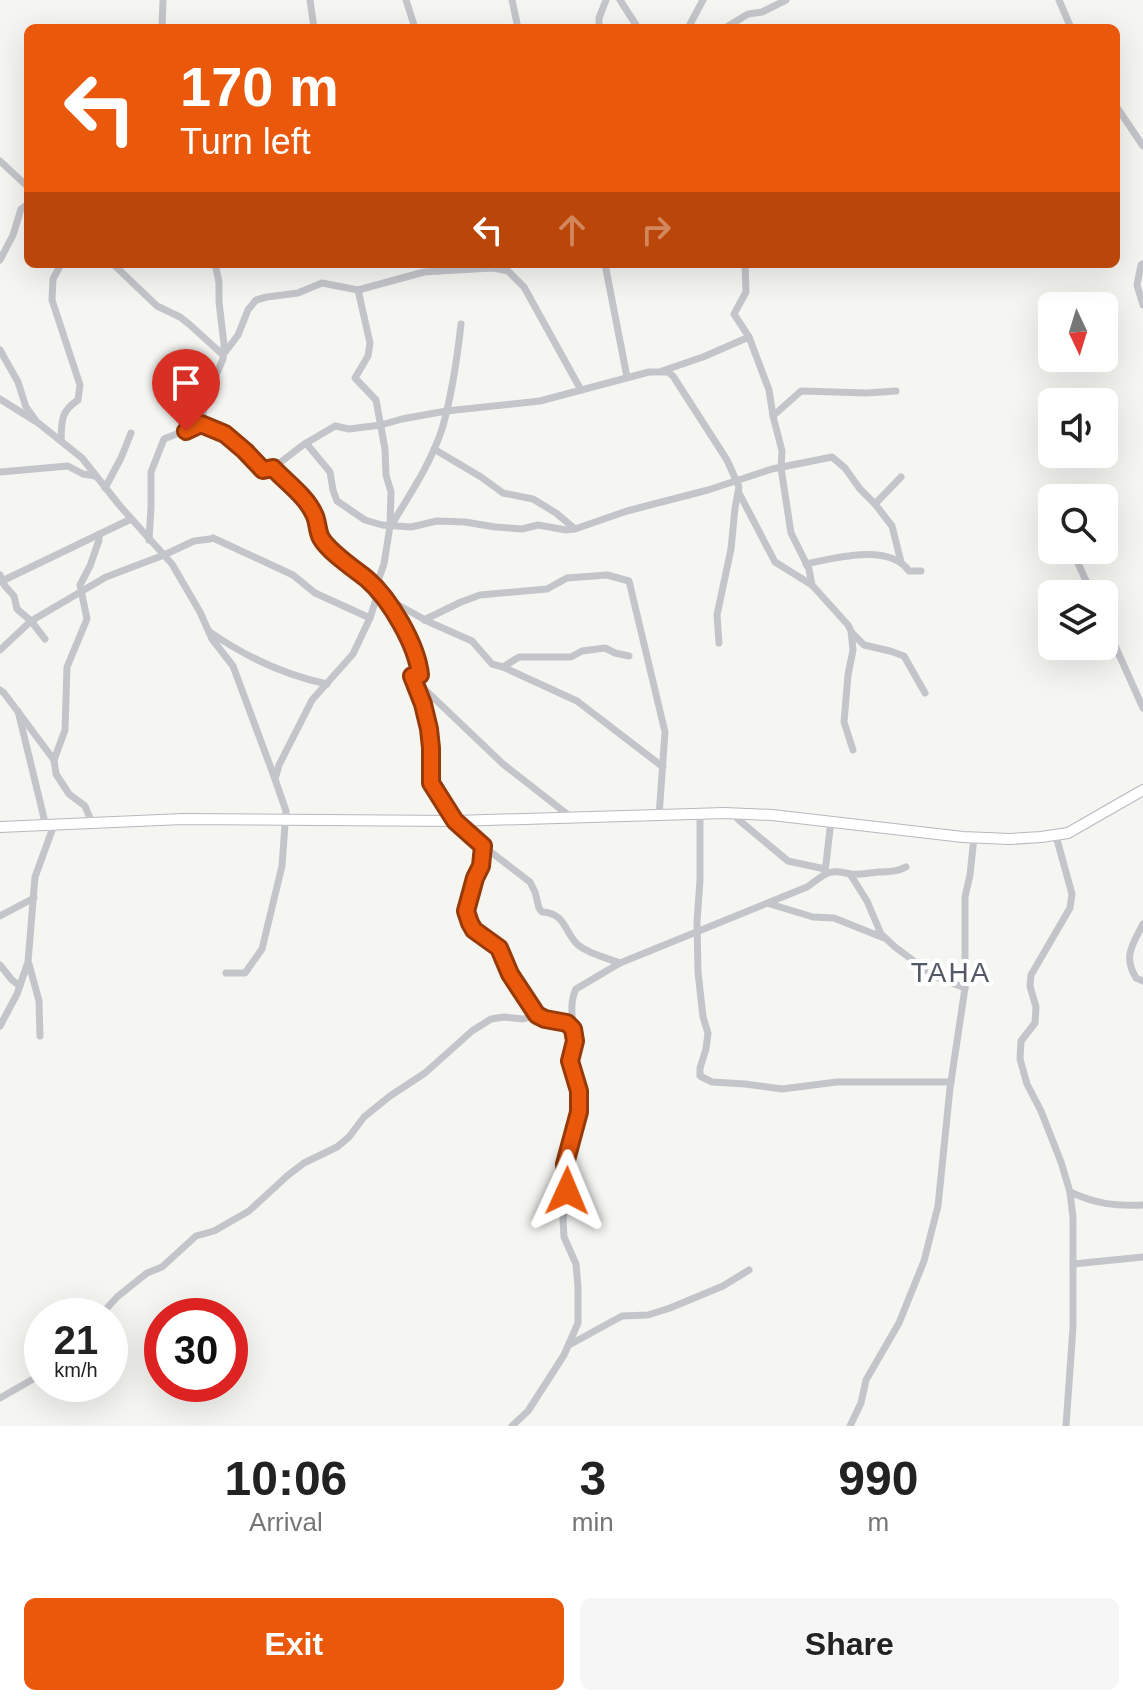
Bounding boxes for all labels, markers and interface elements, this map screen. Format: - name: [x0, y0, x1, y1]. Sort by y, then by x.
- text: 170 m: [180, 55, 339, 118]
- icon: left: [48, 56, 152, 160]
- text: Turn left: [180, 121, 311, 162]
- icon: left: [466, 208, 510, 252]
- icon: ahead: [550, 208, 594, 252]
- icon: right: [634, 208, 678, 252]
- north arrow: [1038, 292, 1118, 372]
- map controls: [1038, 292, 1118, 660]
- pin: [152, 349, 220, 431]
- icon: arrive: [164, 361, 208, 405]
- button: sound: [1038, 388, 1118, 468]
- button: search: [1038, 484, 1118, 564]
- button: layers: [1038, 580, 1118, 660]
- district label: TAHA: [911, 957, 991, 988]
- position arrow: [525, 1149, 609, 1233]
- speed limit sign: 30: [144, 1298, 248, 1402]
- text: 21: [54, 1318, 98, 1362]
- text: km/h: [54, 1359, 98, 1381]
- text: 10:06: [225, 1452, 347, 1505]
- text: 3: [579, 1452, 606, 1505]
- text: 990: [838, 1452, 918, 1505]
- text: Arrival: [249, 1507, 323, 1537]
- text: min: [572, 1507, 614, 1537]
- text: m: [868, 1507, 889, 1537]
- button: Exit: [24, 1598, 564, 1690]
- button: Share: [580, 1598, 1119, 1690]

